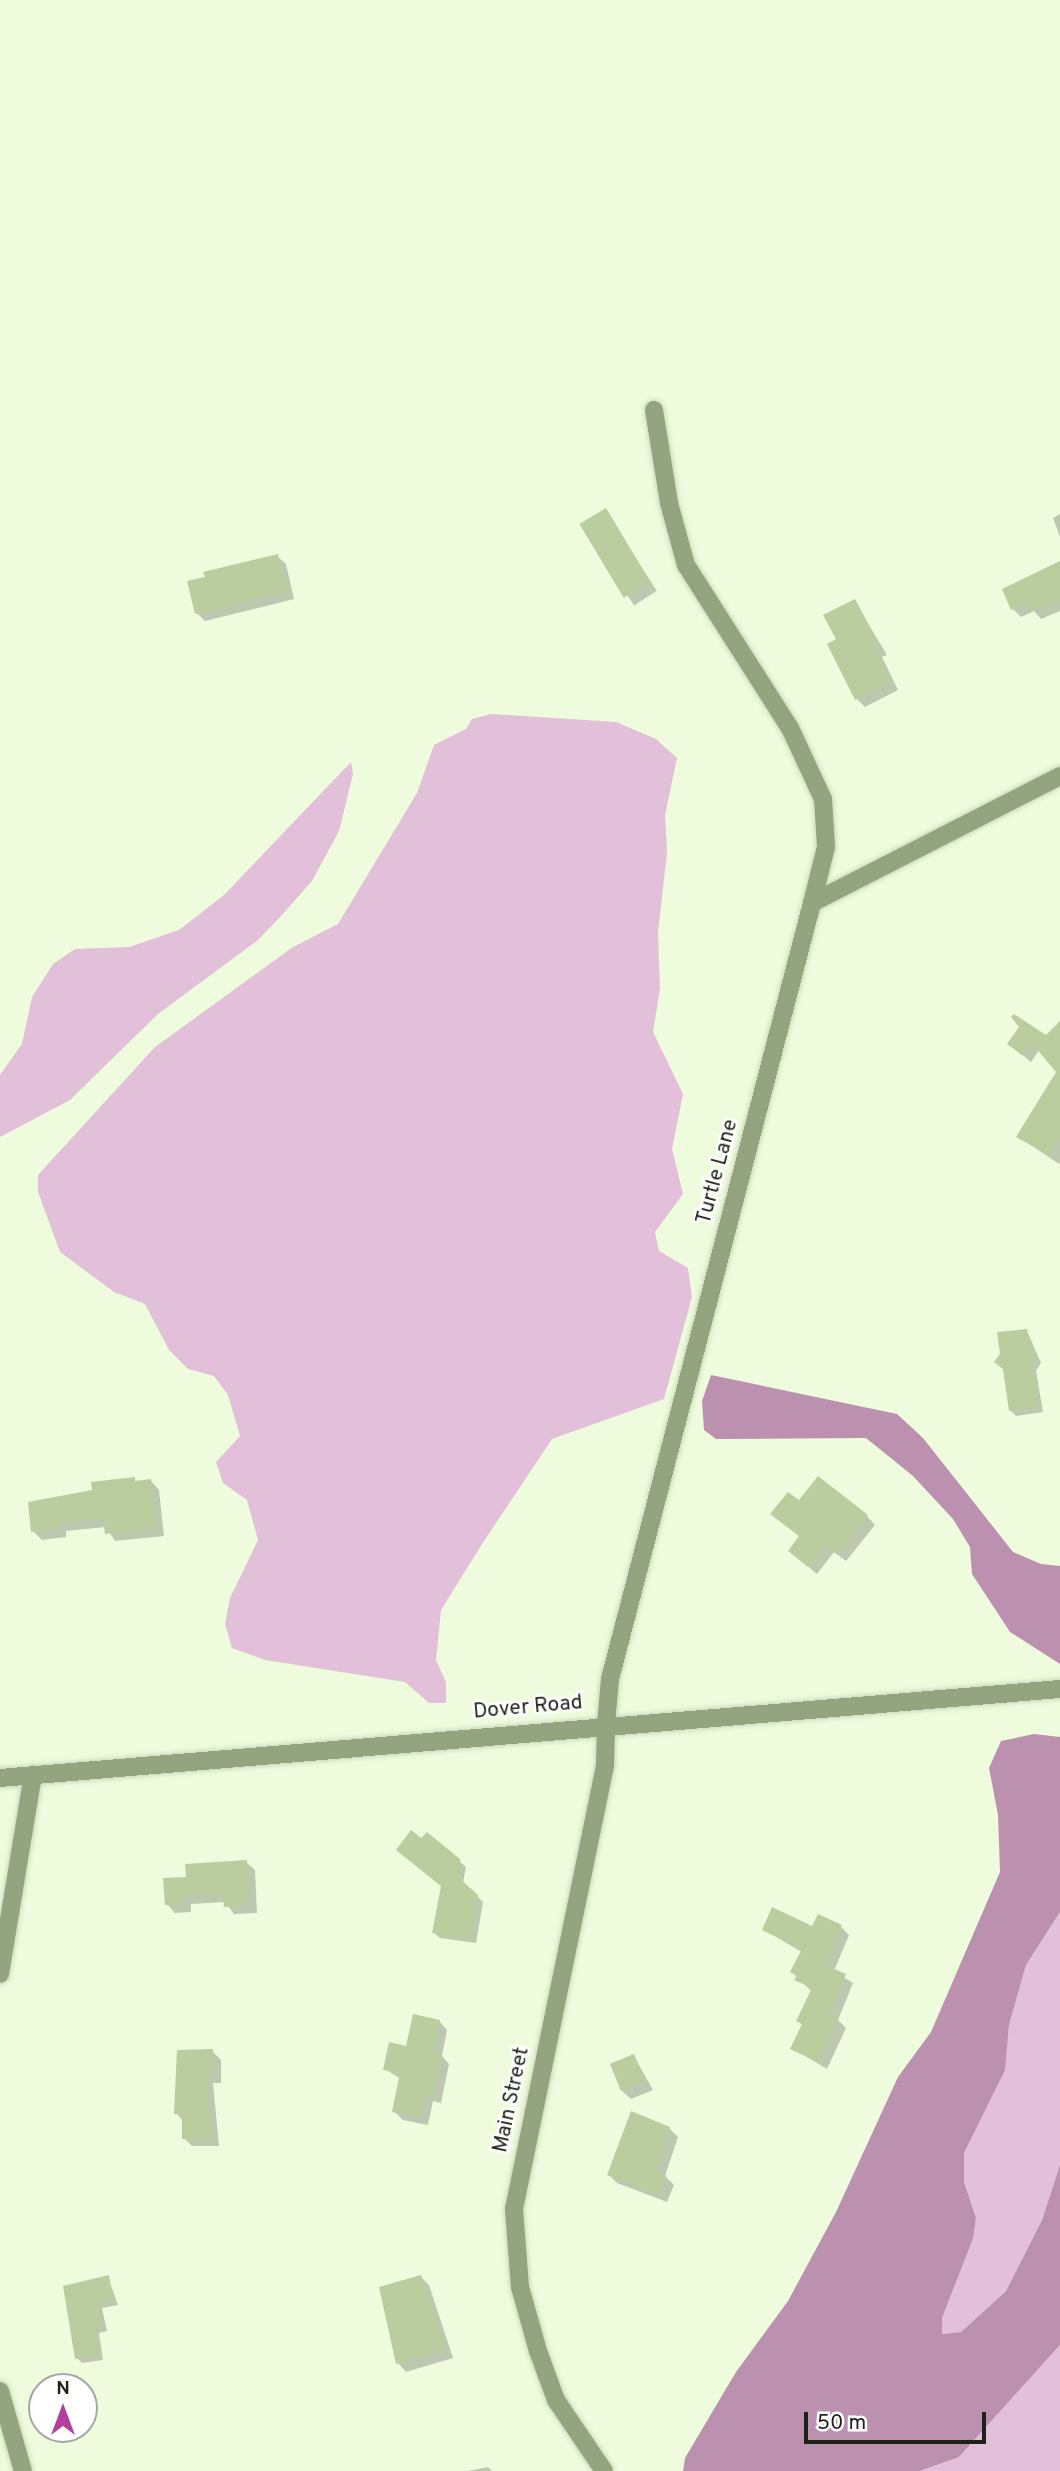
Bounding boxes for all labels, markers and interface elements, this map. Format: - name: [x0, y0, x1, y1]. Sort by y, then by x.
- street label: Turtle Lane: [692, 1117, 744, 1227]
- street label: Dover Road: [472, 1691, 584, 1725]
- street label: Main Street: [489, 2045, 535, 2155]
- north arrow: [28, 2373, 98, 2443]
- text: N: [56, 2377, 70, 2401]
- scale bar: [808, 2398, 990, 2442]
- text: 50 m: [817, 2410, 866, 2437]

